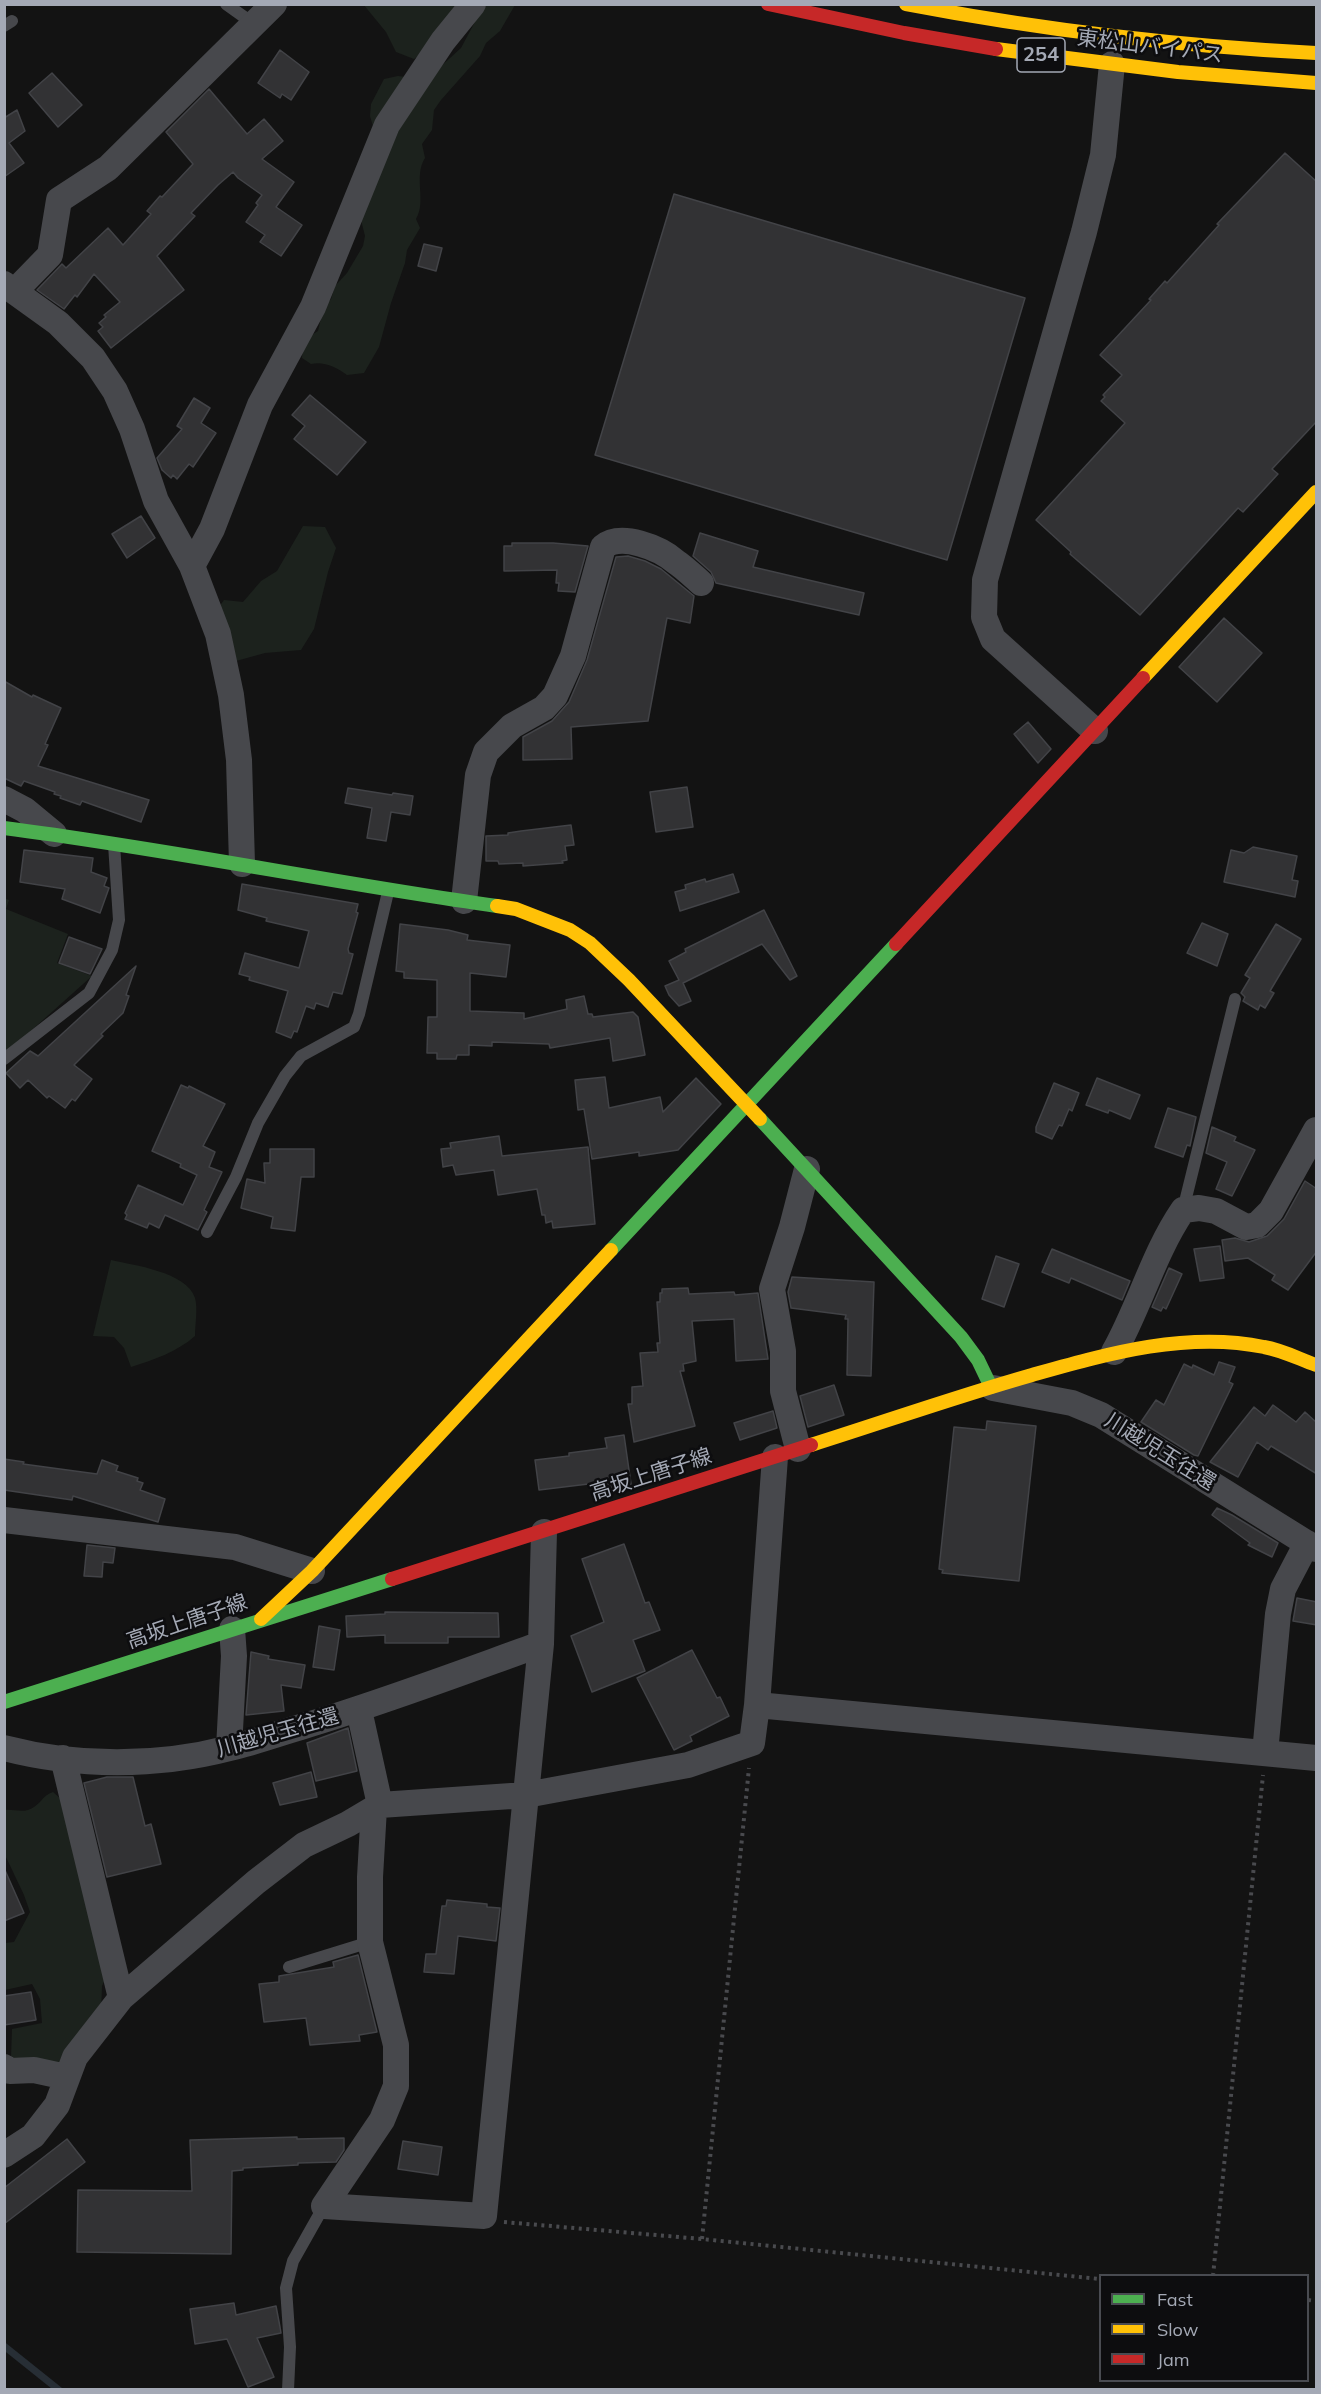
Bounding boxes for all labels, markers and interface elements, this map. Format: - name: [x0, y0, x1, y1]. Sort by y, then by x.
- street label: 東松山バイパス: [1076, 26, 1224, 68]
- road number: 254: [1017, 38, 1065, 72]
- street label: 川越児玉往還: [1100, 1408, 1220, 1496]
- street label: 高坂上唐子線: [587, 1444, 715, 1506]
- street label: 高坂上唐子線: [123, 1590, 251, 1654]
- street label: 川越児玉往還: [214, 1704, 342, 1762]
- legend: [1099, 2274, 1309, 2382]
- text: Fast: [1157, 2288, 1193, 2311]
- text: Slow: [1157, 2318, 1198, 2341]
- text: Jam: [1157, 2348, 1190, 2371]

